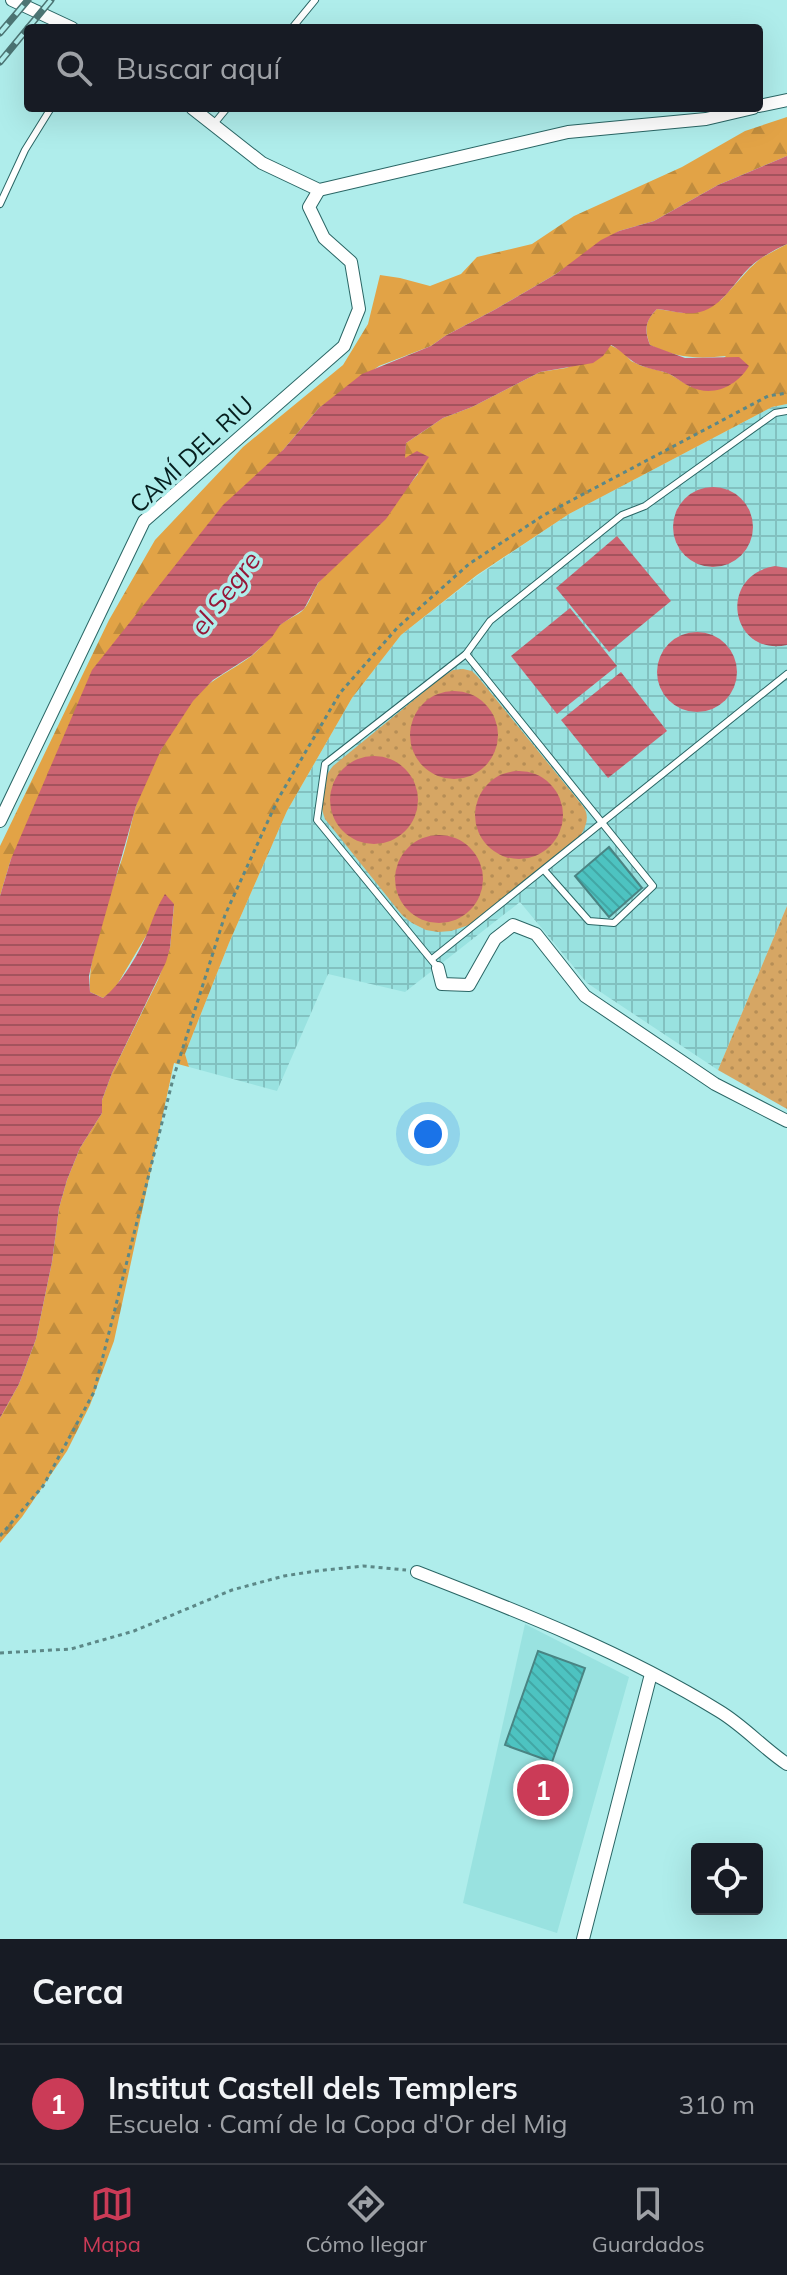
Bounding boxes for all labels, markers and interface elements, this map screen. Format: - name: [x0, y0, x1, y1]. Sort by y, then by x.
- search box: [24, 24, 763, 112]
- icon: search: [52, 46, 96, 90]
- text: Buscar aquí: [116, 49, 281, 87]
- street label: CAMÍ DEL RIU: [123, 389, 259, 519]
- water label: el Segre: [183, 545, 267, 641]
- your location: [408, 1114, 448, 1154]
- pin: 1: [517, 1760, 569, 1820]
- map controls: [691, 1843, 763, 1915]
- button: locate: [691, 1843, 763, 1915]
- text: Cerca: [32, 1970, 124, 2013]
- text: Institut Castell dels Templers: [108, 2069, 518, 2107]
- text: 1: [50, 2088, 66, 2121]
- text: 310 m: [679, 2088, 755, 2121]
- text: Escuela · Camí de la Copa d'Or del Mig: [108, 2107, 567, 2140]
- tab: Mapa: [82, 2182, 141, 2258]
- tab: Cómo llegar: [306, 2182, 427, 2258]
- tab: Guardados: [592, 2182, 705, 2258]

